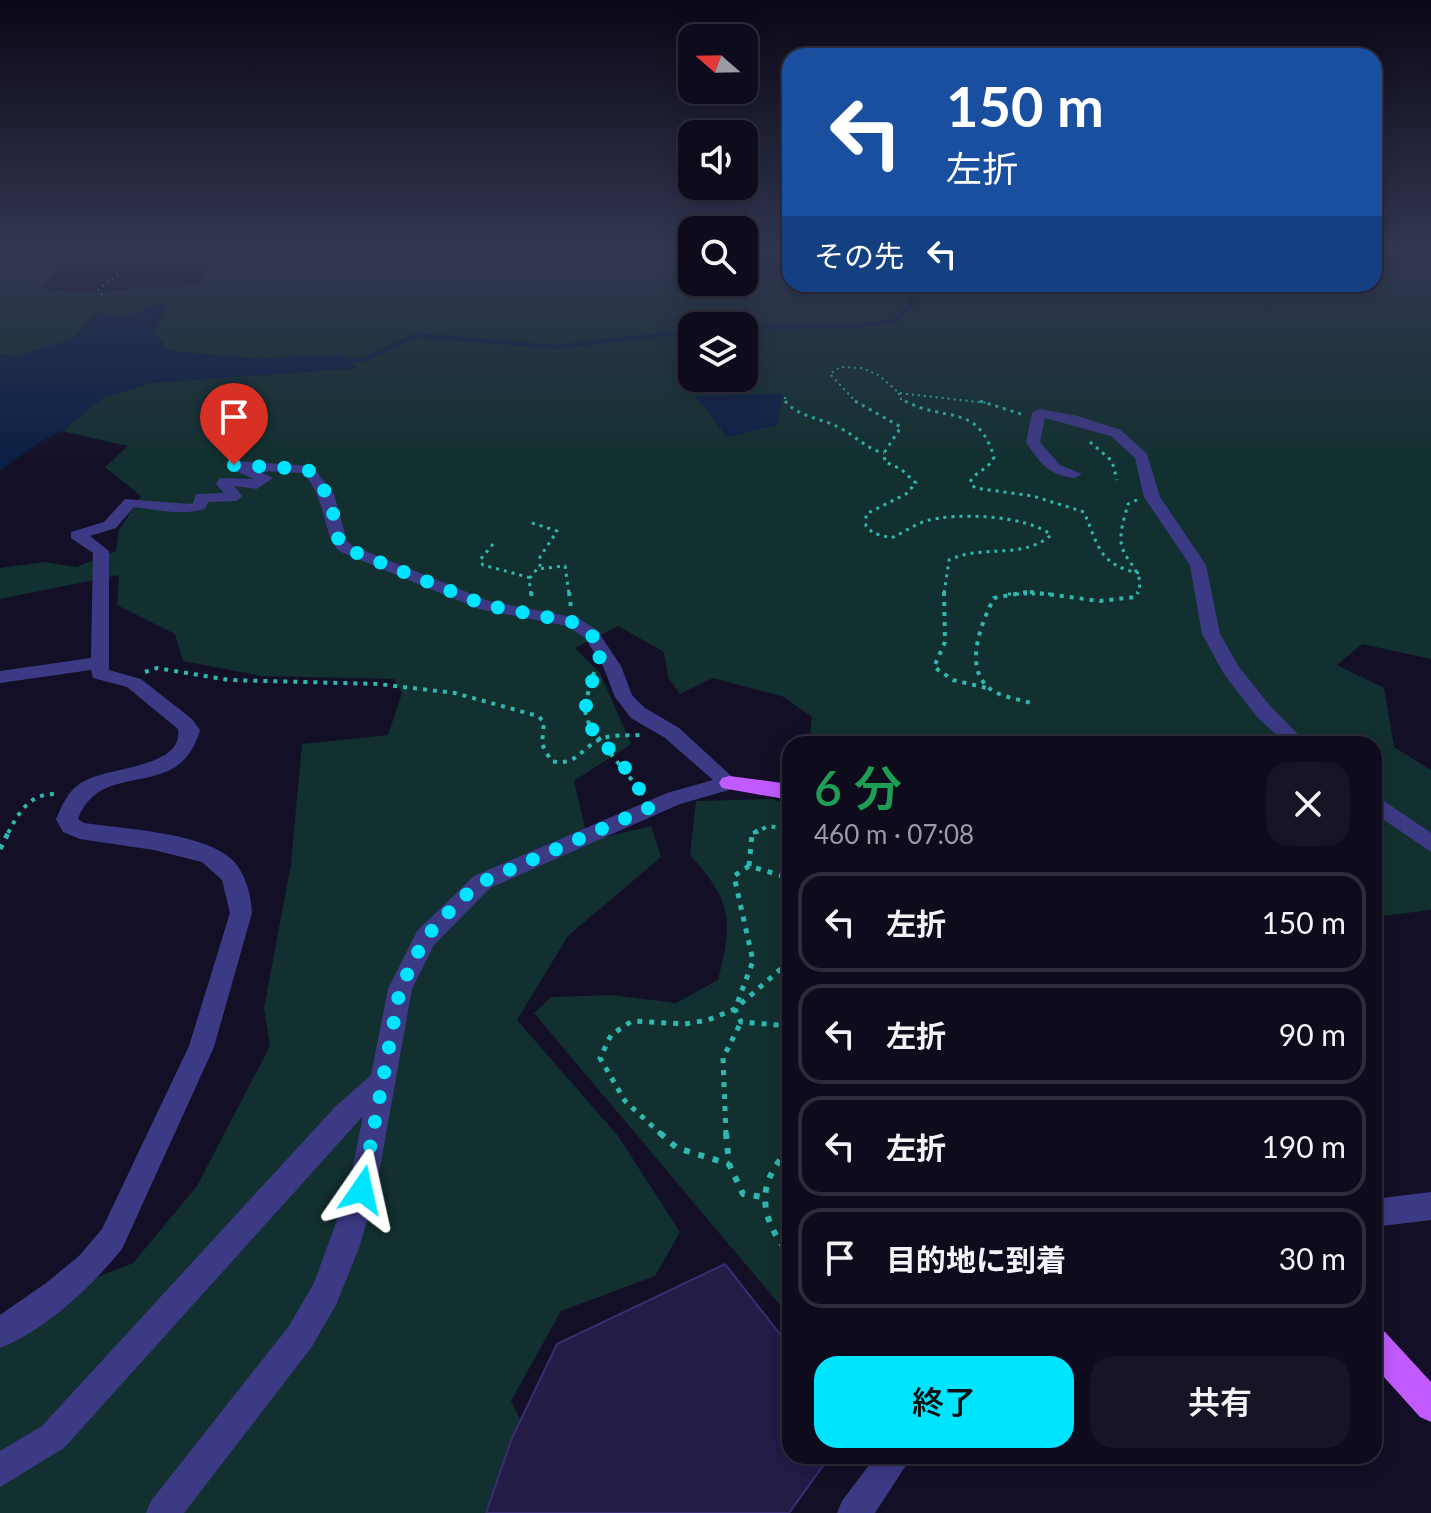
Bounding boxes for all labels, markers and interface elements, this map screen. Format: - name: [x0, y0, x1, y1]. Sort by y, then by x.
- north arrow: [678, 24, 758, 104]
- map controls: [678, 24, 758, 392]
- text: 150 m: [946, 72, 1104, 139]
- icon: left: [814, 80, 918, 184]
- button: sound: [678, 120, 758, 200]
- text: 左折: [946, 146, 1018, 190]
- button: search: [678, 216, 758, 296]
- icon: left: [920, 232, 964, 276]
- text: その先: [814, 237, 904, 273]
- button: layers: [678, 312, 758, 392]
- pin: [200, 383, 268, 465]
- icon: arrive: [212, 395, 256, 439]
- text: 6 分: [814, 759, 902, 816]
- button: close: [1266, 762, 1350, 846]
- text: 460 m · 07:08: [814, 818, 974, 850]
- icon: left: [818, 900, 862, 944]
- text: 150 m: [1261, 904, 1346, 940]
- text: 左折: [886, 905, 946, 941]
- icon: left: [818, 1012, 862, 1056]
- text: 90 m: [1279, 1016, 1346, 1052]
- text: 左折: [886, 1017, 946, 1053]
- icon: left: [818, 1124, 862, 1168]
- text: 190 m: [1261, 1128, 1346, 1164]
- text: 左折: [886, 1129, 946, 1165]
- position arrow: [320, 1148, 404, 1232]
- icon: arrive: [818, 1236, 862, 1280]
- text: 30 m: [1279, 1240, 1346, 1276]
- text: 目的地に到着: [886, 1241, 1066, 1277]
- button: 終了: [814, 1356, 1074, 1448]
- button: 共有: [1090, 1356, 1350, 1448]

